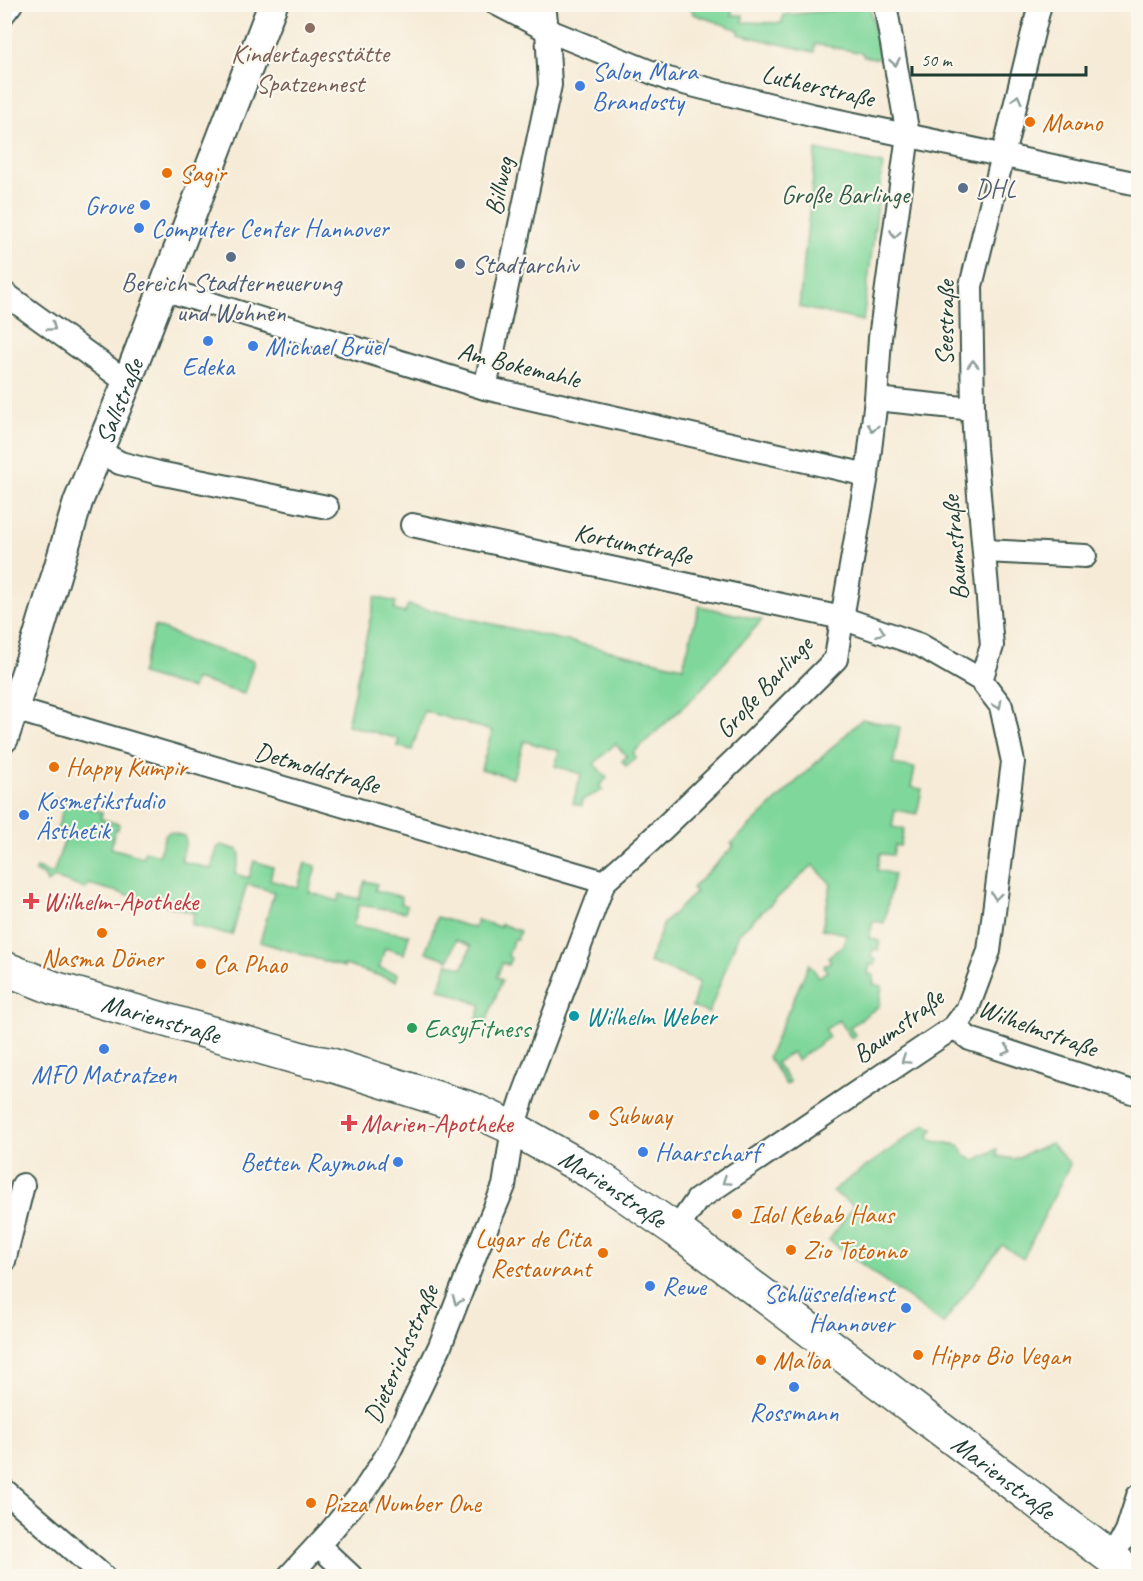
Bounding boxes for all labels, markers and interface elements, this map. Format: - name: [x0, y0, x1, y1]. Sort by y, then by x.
- marker: Kindertagesstätte Spatzennest: [303, 21, 317, 35]
- place label: Kindertagesstätte Spatzennest: [231, 37, 392, 100]
- scale bar: [912, 39, 1086, 77]
- text: 50 m: [921, 49, 954, 71]
- place label: Salon Mara Brandosty: [592, 55, 699, 118]
- street label: Lutherstraße: [759, 57, 880, 115]
- one-way arrow: [889, 57, 901, 67]
- marker: Salon Mara Brandosty: [573, 79, 587, 93]
- one-way arrow: [1009, 94, 1022, 104]
- place label: Maono: [1042, 106, 1104, 139]
- marker: Maono: [1023, 115, 1037, 129]
- street label: Billweg: [477, 152, 522, 218]
- place label: Sagir: [179, 157, 228, 190]
- marker: Sagir: [160, 166, 174, 180]
- place label: DHL: [975, 172, 1017, 205]
- park label: Große Barlinge: [781, 178, 912, 211]
- marker: DHL: [956, 181, 970, 195]
- place label: Grove: [85, 189, 135, 222]
- marker: Grove: [138, 198, 152, 212]
- place label: Computer Center Hannover: [151, 212, 390, 245]
- marker: Computer Center Hannover: [132, 221, 146, 235]
- one-way arrow: [889, 230, 901, 239]
- place label: Stadtarchiv: [472, 248, 581, 281]
- marker: Bereich Stadterneuerung und Wohnen: [224, 250, 238, 264]
- marker: Stadtarchiv: [453, 257, 467, 271]
- place label: Bereich Stadterneuerung und Wohnen: [121, 266, 343, 329]
- street label: Seestraße: [928, 278, 962, 366]
- one-way arrow: [45, 320, 56, 331]
- place label: Michael Brüel: [265, 330, 390, 363]
- marker: Edeka: [201, 334, 215, 348]
- street label: Am Bokemahle: [455, 334, 586, 397]
- marker: Michael Brüel: [246, 339, 260, 353]
- place label: Edeka: [182, 350, 236, 383]
- street label: Sallstraße: [87, 352, 152, 449]
- one-way arrow: [966, 360, 979, 369]
- one-way arrow: [867, 423, 880, 433]
- street label: Baumstraße: [934, 492, 976, 602]
- street label: Kortumstraße: [571, 515, 697, 573]
- one-way arrow: [875, 624, 886, 637]
- street label: Große Barlinge: [708, 627, 822, 745]
- one-way arrow: [991, 699, 1003, 710]
- street label: Detmoldstraße: [251, 734, 386, 802]
- place label: Happy Kumpir: [66, 751, 189, 784]
- marker: Happy Kumpir: [47, 760, 61, 774]
- place label: Kosmetikstudio Ästhetik: [36, 784, 166, 847]
- marker: Kosmetikstudio Ästhetik: [17, 808, 31, 822]
- place label: Wilhelm-Apotheke: [43, 885, 200, 918]
- one-way arrow: [990, 892, 1002, 901]
- marker: Wilhelm-Apotheke: [24, 894, 38, 908]
- marker: Nasma Döner: [95, 926, 109, 940]
- place label: Nasma Döner: [41, 942, 165, 975]
- place label: Ca Phao: [213, 948, 289, 981]
- marker: Ca Phao: [194, 957, 208, 971]
- street label: Baumstraße: [846, 980, 952, 1071]
- street label: Marienstraße: [98, 986, 226, 1052]
- street label: Wilhelmstraße: [974, 991, 1104, 1066]
- place label: Wilhelm Weber: [586, 1000, 719, 1033]
- marker: Wilhelm Weber: [567, 1009, 581, 1023]
- place label: EasyFitness: [424, 1012, 532, 1045]
- marker: EasyFitness: [405, 1021, 419, 1035]
- marker: MFO Matratzen: [97, 1042, 111, 1056]
- one-way arrow: [1001, 1043, 1011, 1056]
- one-way arrow: [901, 1052, 912, 1063]
- place label: MFO Matratzen: [31, 1058, 177, 1091]
- place label: Subway: [606, 1099, 674, 1132]
- place label: Marien-Apotheke: [361, 1107, 514, 1140]
- marker: Subway: [587, 1108, 601, 1122]
- marker: Marien-Apotheke: [342, 1116, 356, 1130]
- place label: Haarscharf: [655, 1136, 765, 1169]
- street label: Marienstraße: [553, 1141, 675, 1237]
- marker: Haarscharf: [636, 1145, 650, 1159]
- place label: Betten Raymond: [240, 1146, 390, 1179]
- marker: Betten Raymond: [391, 1155, 405, 1169]
- one-way arrow: [722, 1174, 733, 1185]
- place label: Idol Kebab Haus: [749, 1198, 896, 1231]
- marker: Idol Kebab Haus: [730, 1207, 744, 1221]
- place label: Lugar de Cita Restaurant: [475, 1222, 593, 1285]
- place label: Zio Totonno: [803, 1234, 909, 1267]
- marker: Zio Totonno: [784, 1243, 798, 1257]
- marker: Lugar de Cita Restaurant: [596, 1246, 610, 1260]
- place label: Rewe: [662, 1270, 708, 1303]
- place label: Schlüsseldienst Hannover: [764, 1277, 897, 1340]
- street label: Dieterichsstraße: [356, 1278, 447, 1428]
- marker: Rewe: [643, 1279, 657, 1293]
- one-way arrow: [452, 1295, 464, 1306]
- marker: Schlüsseldienst Hannover: [899, 1301, 913, 1315]
- place label: Hippo Bio Vegan: [930, 1339, 1071, 1372]
- place label: Ma'loa: [773, 1344, 832, 1377]
- marker: Hippo Bio Vegan: [911, 1348, 925, 1362]
- marker: Ma'loa: [754, 1353, 768, 1367]
- marker: Rossmann: [787, 1380, 801, 1394]
- place label: Rossmann: [750, 1396, 839, 1429]
- street label: Marienstraße: [945, 1427, 1064, 1528]
- place label: Pizza Number One: [323, 1487, 482, 1520]
- marker: Pizza Number One: [304, 1496, 318, 1510]

